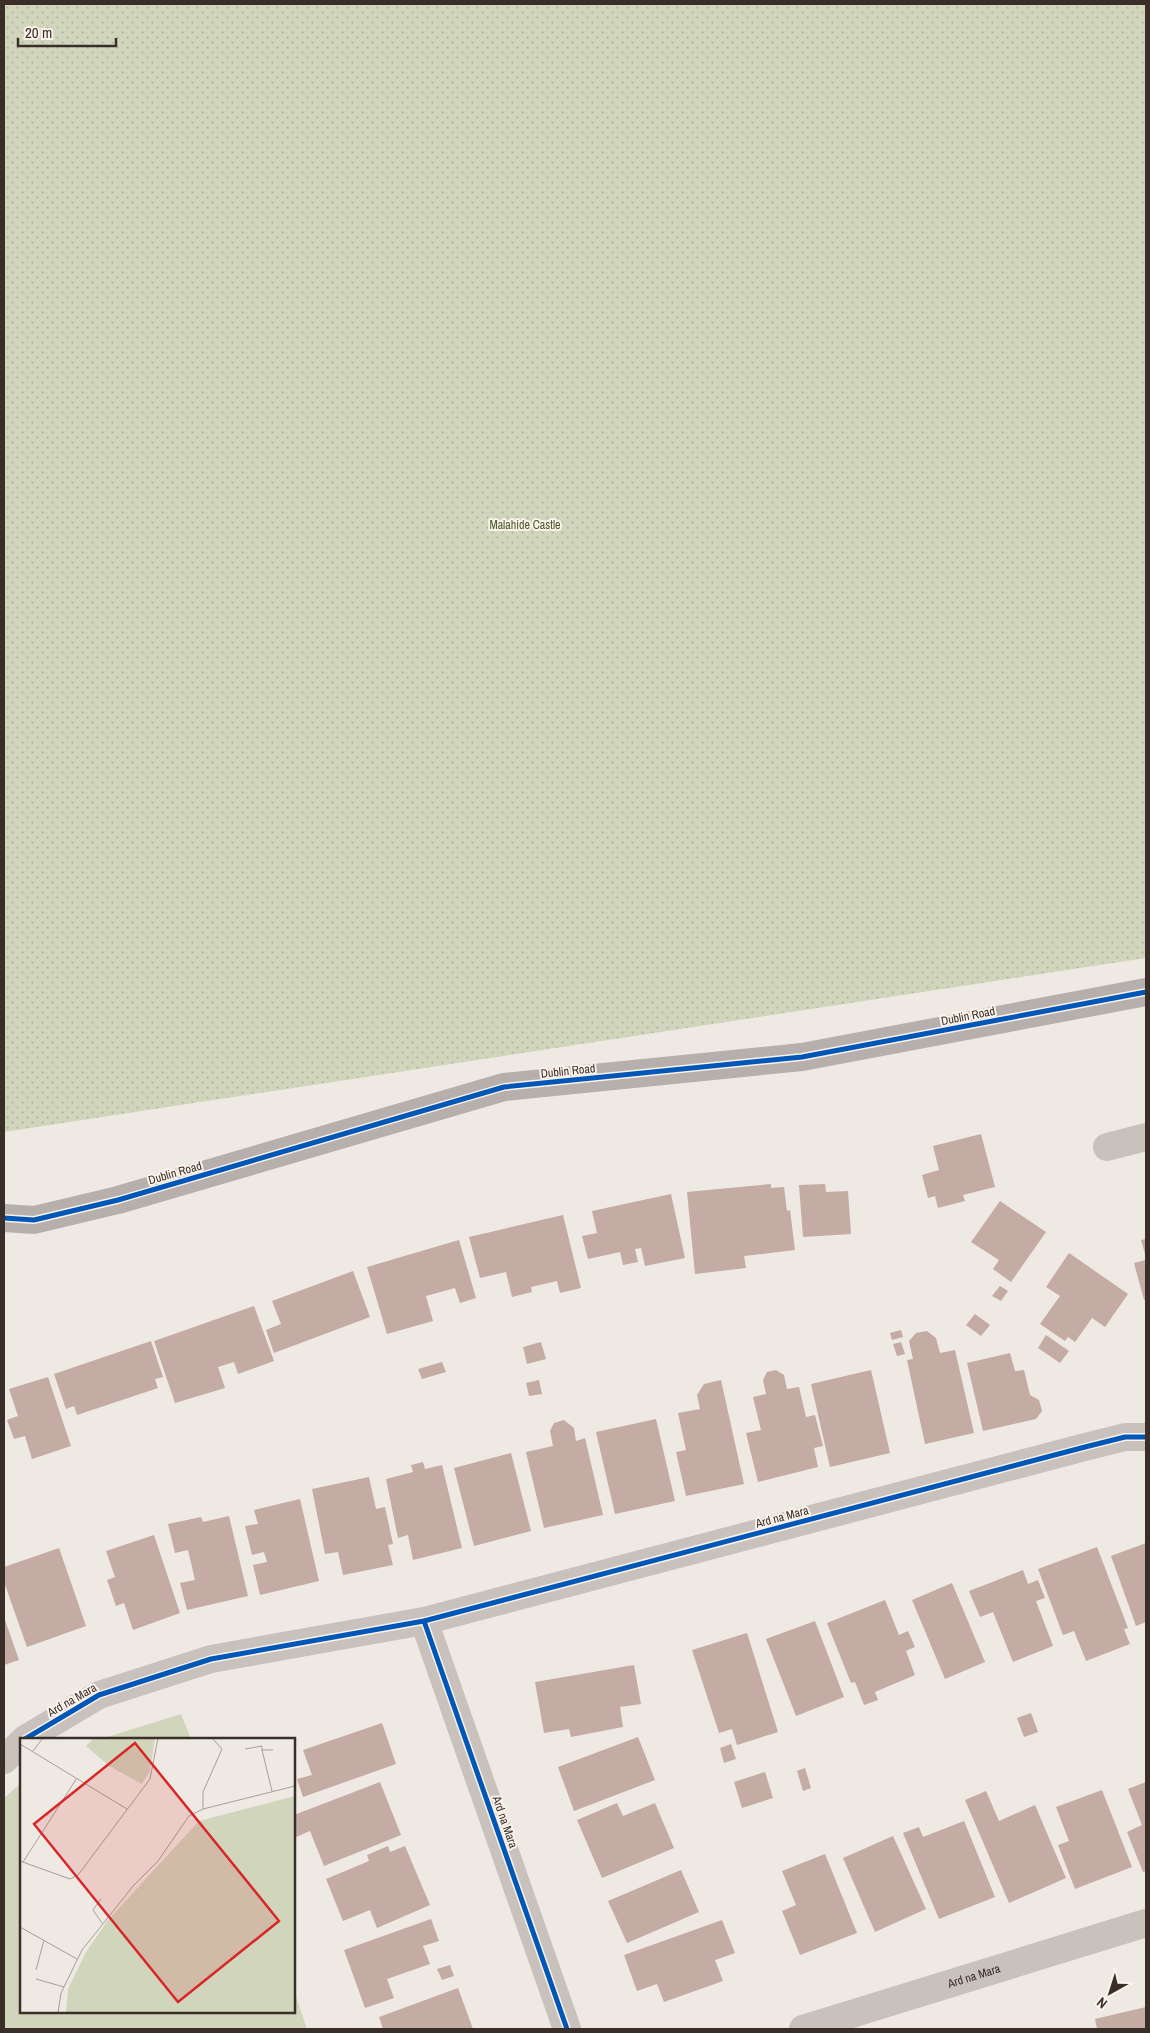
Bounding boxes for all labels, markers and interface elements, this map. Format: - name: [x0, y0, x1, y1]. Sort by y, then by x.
- scale bar: [18, 15, 115, 47]
- text: 20 m: [25, 22, 52, 43]
- park label: Malahide Castle: [489, 517, 561, 533]
- street label: Dublin Road: [940, 1003, 996, 1029]
- street label: Dublin Road: [540, 1060, 596, 1082]
- street label: Dublin Road: [147, 1158, 203, 1188]
- street label: Ard na Mara: [753, 1502, 811, 1532]
- street label: Ard na Mara: [44, 1679, 100, 1721]
- inset map: [20, 1738, 295, 2013]
- street label: Ard na Mara: [488, 1793, 522, 1851]
- street label: Ard na Mara: [945, 1960, 1003, 1992]
- north arrow: [1085, 1968, 1135, 2018]
- text: N: [1093, 1993, 1111, 2013]

